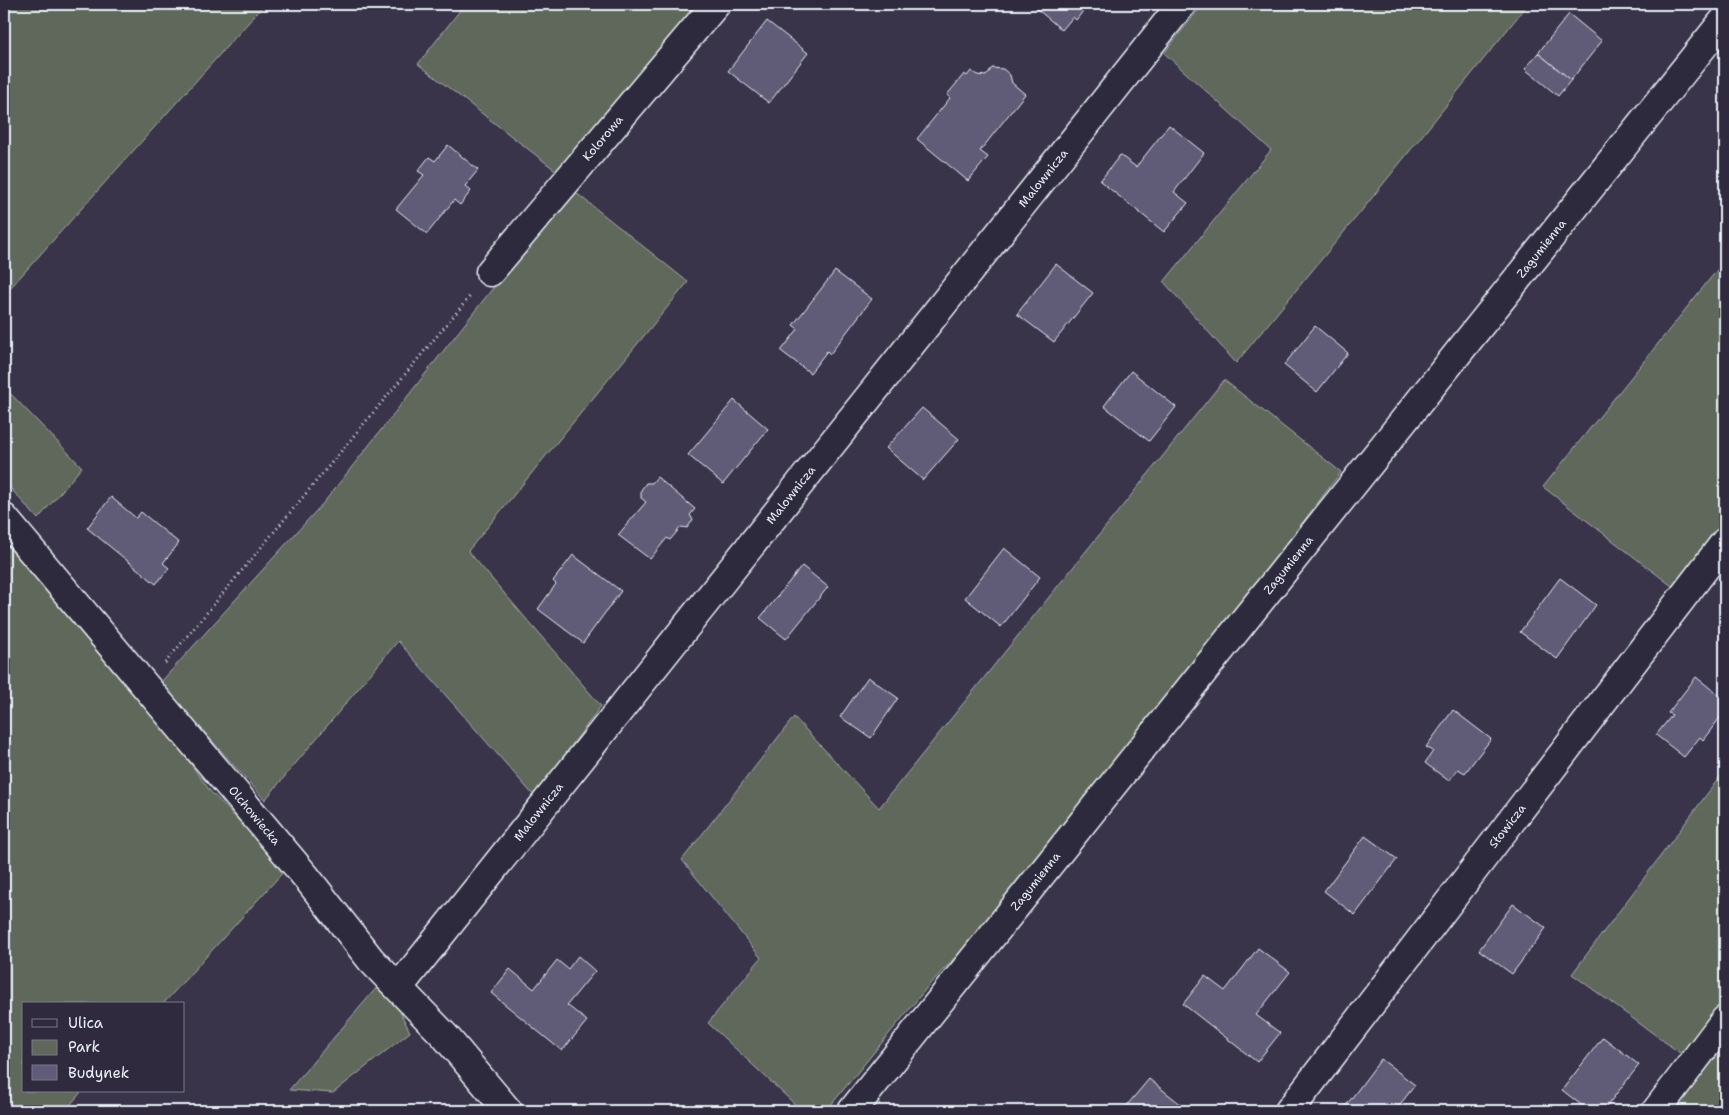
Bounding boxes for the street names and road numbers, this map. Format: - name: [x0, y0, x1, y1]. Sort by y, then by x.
- street label: Kolorowa: [579, 112, 627, 164]
- street label: Malownicza: [1015, 145, 1072, 211]
- street label: Zagumienna: [1513, 216, 1570, 281]
- street label: Malownicza: [763, 462, 819, 528]
- street label: Zagumienna: [1260, 532, 1317, 598]
- street label: Malownicza: [510, 779, 567, 844]
- street label: Olchowiecka: [225, 783, 284, 849]
- street label: Słowicza: [1485, 800, 1530, 851]
- street label: Zagumienna: [1007, 848, 1064, 914]

